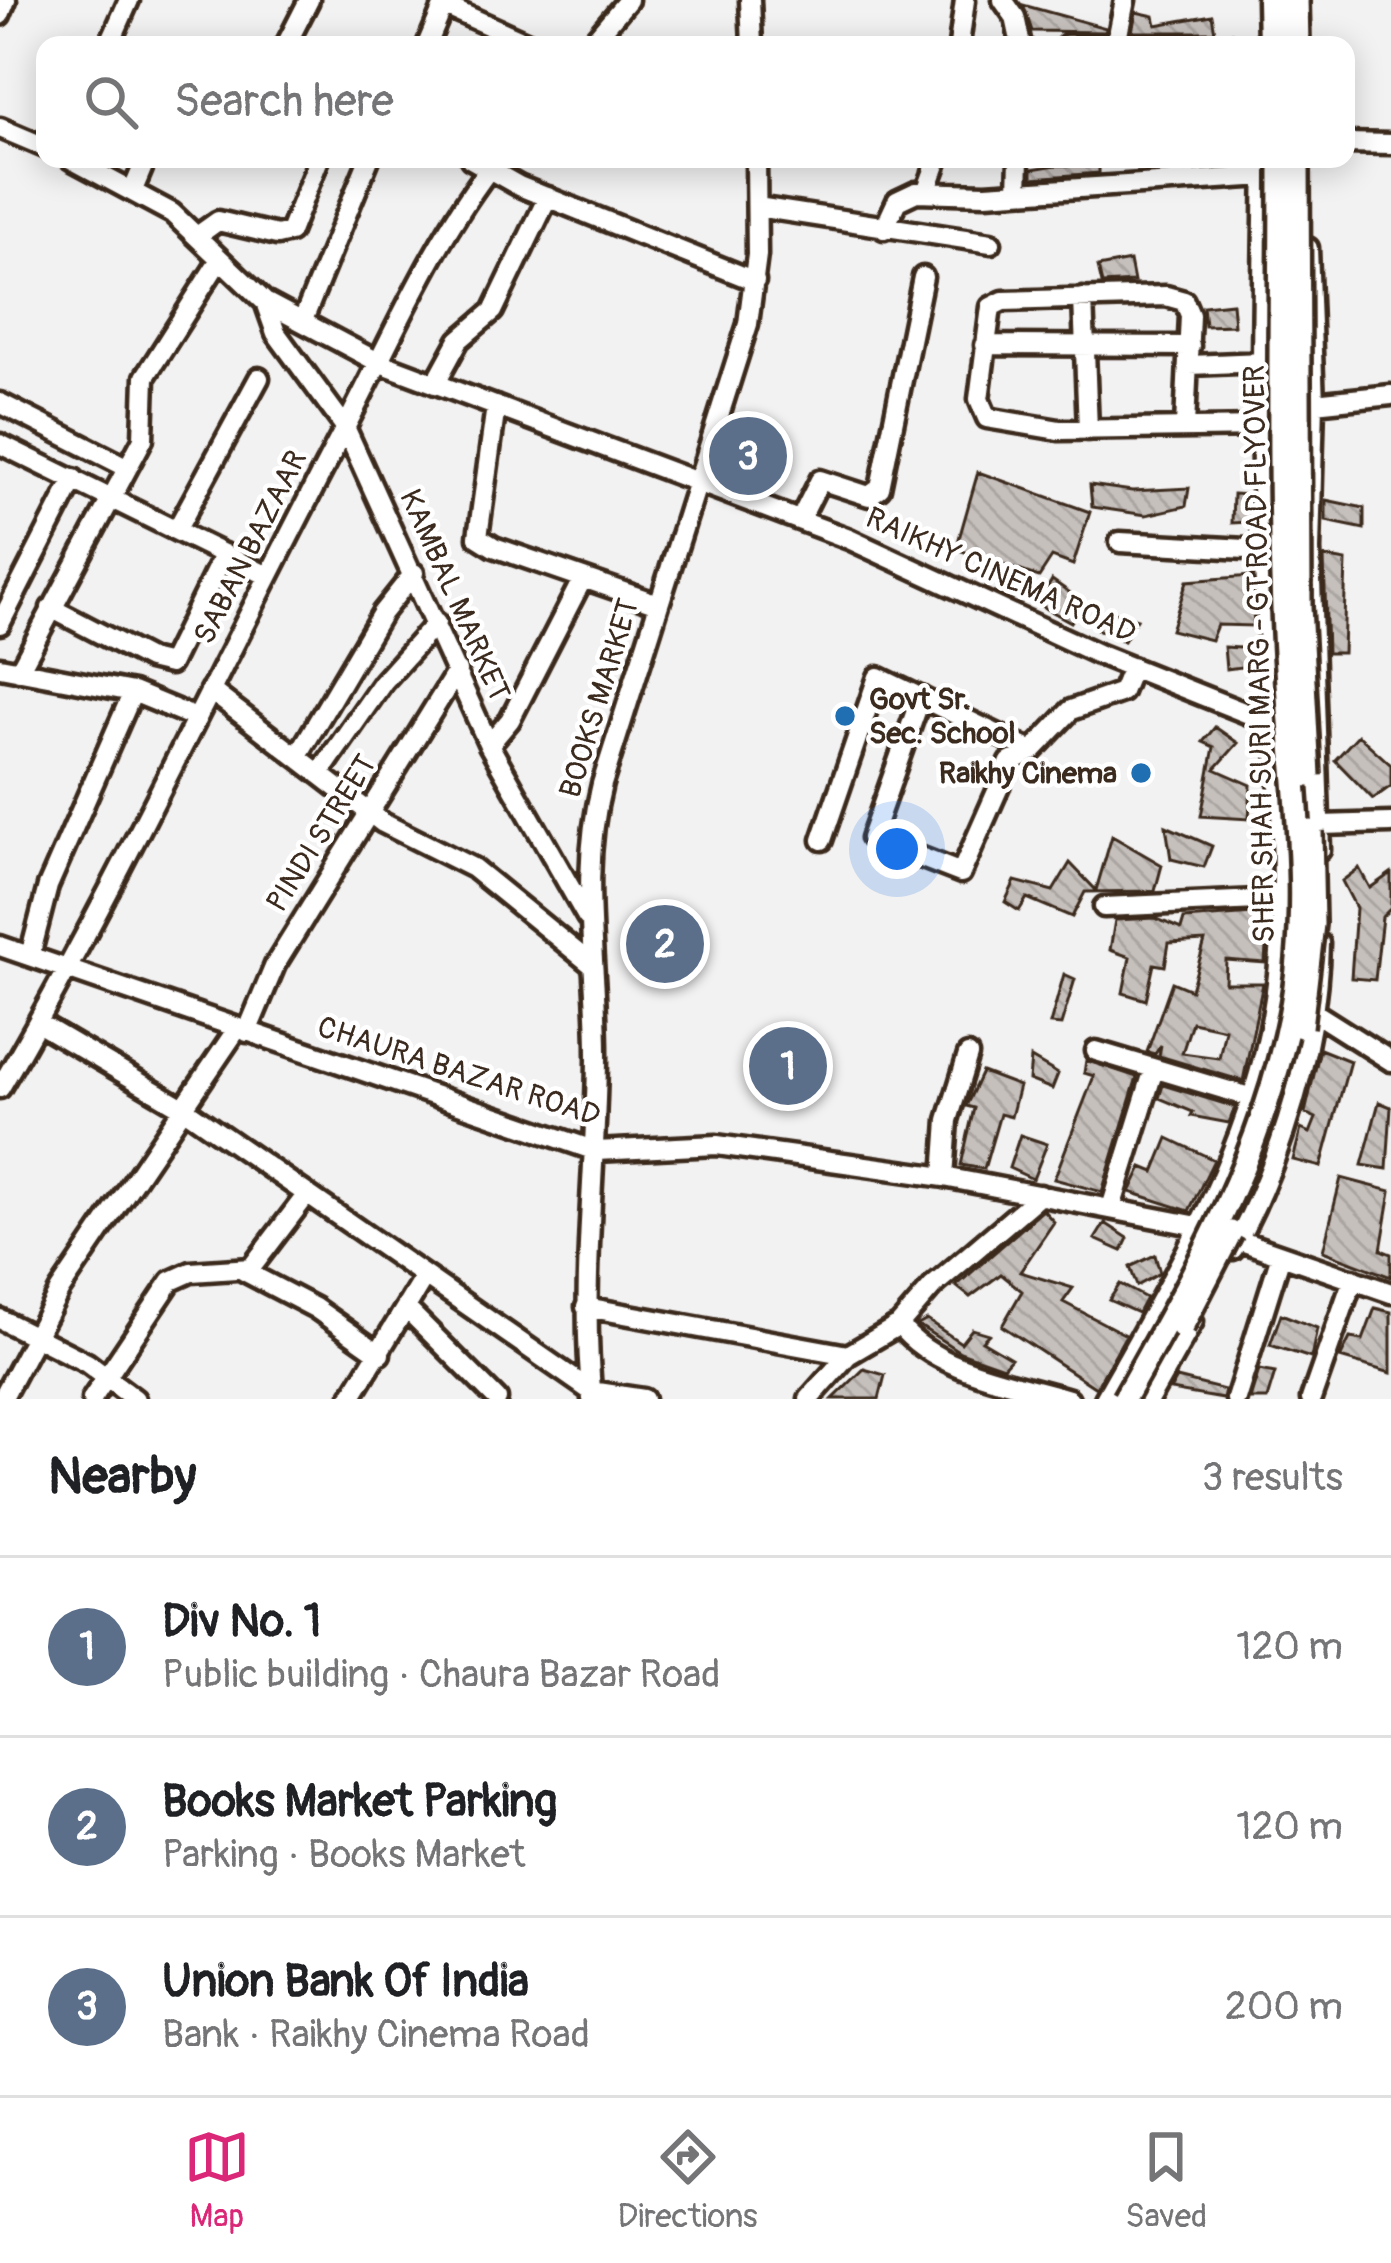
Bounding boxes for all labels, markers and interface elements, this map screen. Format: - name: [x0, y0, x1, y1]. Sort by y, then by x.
- search box: [36, 36, 1355, 168]
- icon: search: [78, 69, 144, 135]
- text: Search here: [174, 74, 394, 130]
- street label: SHER SHAH SURI MARG - GT ROAD FLYOVER: [1236, 365, 1283, 943]
- pin: 3: [709, 411, 787, 501]
- street label: SABAN BAZAAR: [186, 444, 315, 650]
- street label: KAMBAL MARKET: [391, 484, 518, 707]
- street label: RAIKHY CINEMA ROAD: [860, 499, 1141, 652]
- street label: BOOKS MARKET: [552, 594, 647, 802]
- place label: Govt Sr. Sec. School: [869, 681, 1016, 752]
- marker: Govt Sr. Sec. School: [832, 703, 858, 729]
- street label: PINDI STREET: [258, 748, 384, 919]
- place label: Raikhy Cinema: [939, 755, 1117, 792]
- marker: Raikhy Cinema: [1128, 760, 1154, 786]
- your location: [867, 819, 927, 879]
- pin: 2: [626, 899, 704, 989]
- street label: CHAURA BAZAR ROAD: [313, 1008, 605, 1135]
- pin: 1: [749, 1021, 827, 1111]
- text: Nearby: [48, 1445, 196, 1509]
- text: 3 results: [1202, 1453, 1343, 1502]
- text: Div No. 1: [162, 1594, 321, 1650]
- text: 1: [79, 1622, 95, 1671]
- text: 120 m: [1236, 1622, 1343, 1671]
- text: Public building · Chaura Bazar Road: [162, 1650, 720, 1699]
- text: Books Market Parking: [162, 1774, 557, 1830]
- text: 2: [76, 1802, 98, 1851]
- text: 120 m: [1236, 1802, 1343, 1851]
- text: Parking · Books Market: [162, 1830, 526, 1879]
- text: Union Bank Of India: [162, 1954, 529, 2010]
- text: 3: [76, 1982, 98, 2031]
- text: 200 m: [1225, 1982, 1343, 2031]
- text: Bank · Raikhy Cinema Road: [162, 2010, 590, 2059]
- tab: Map: [184, 2124, 250, 2237]
- tab: Directions: [618, 2124, 758, 2237]
- tab: Saved: [1125, 2124, 1207, 2237]

